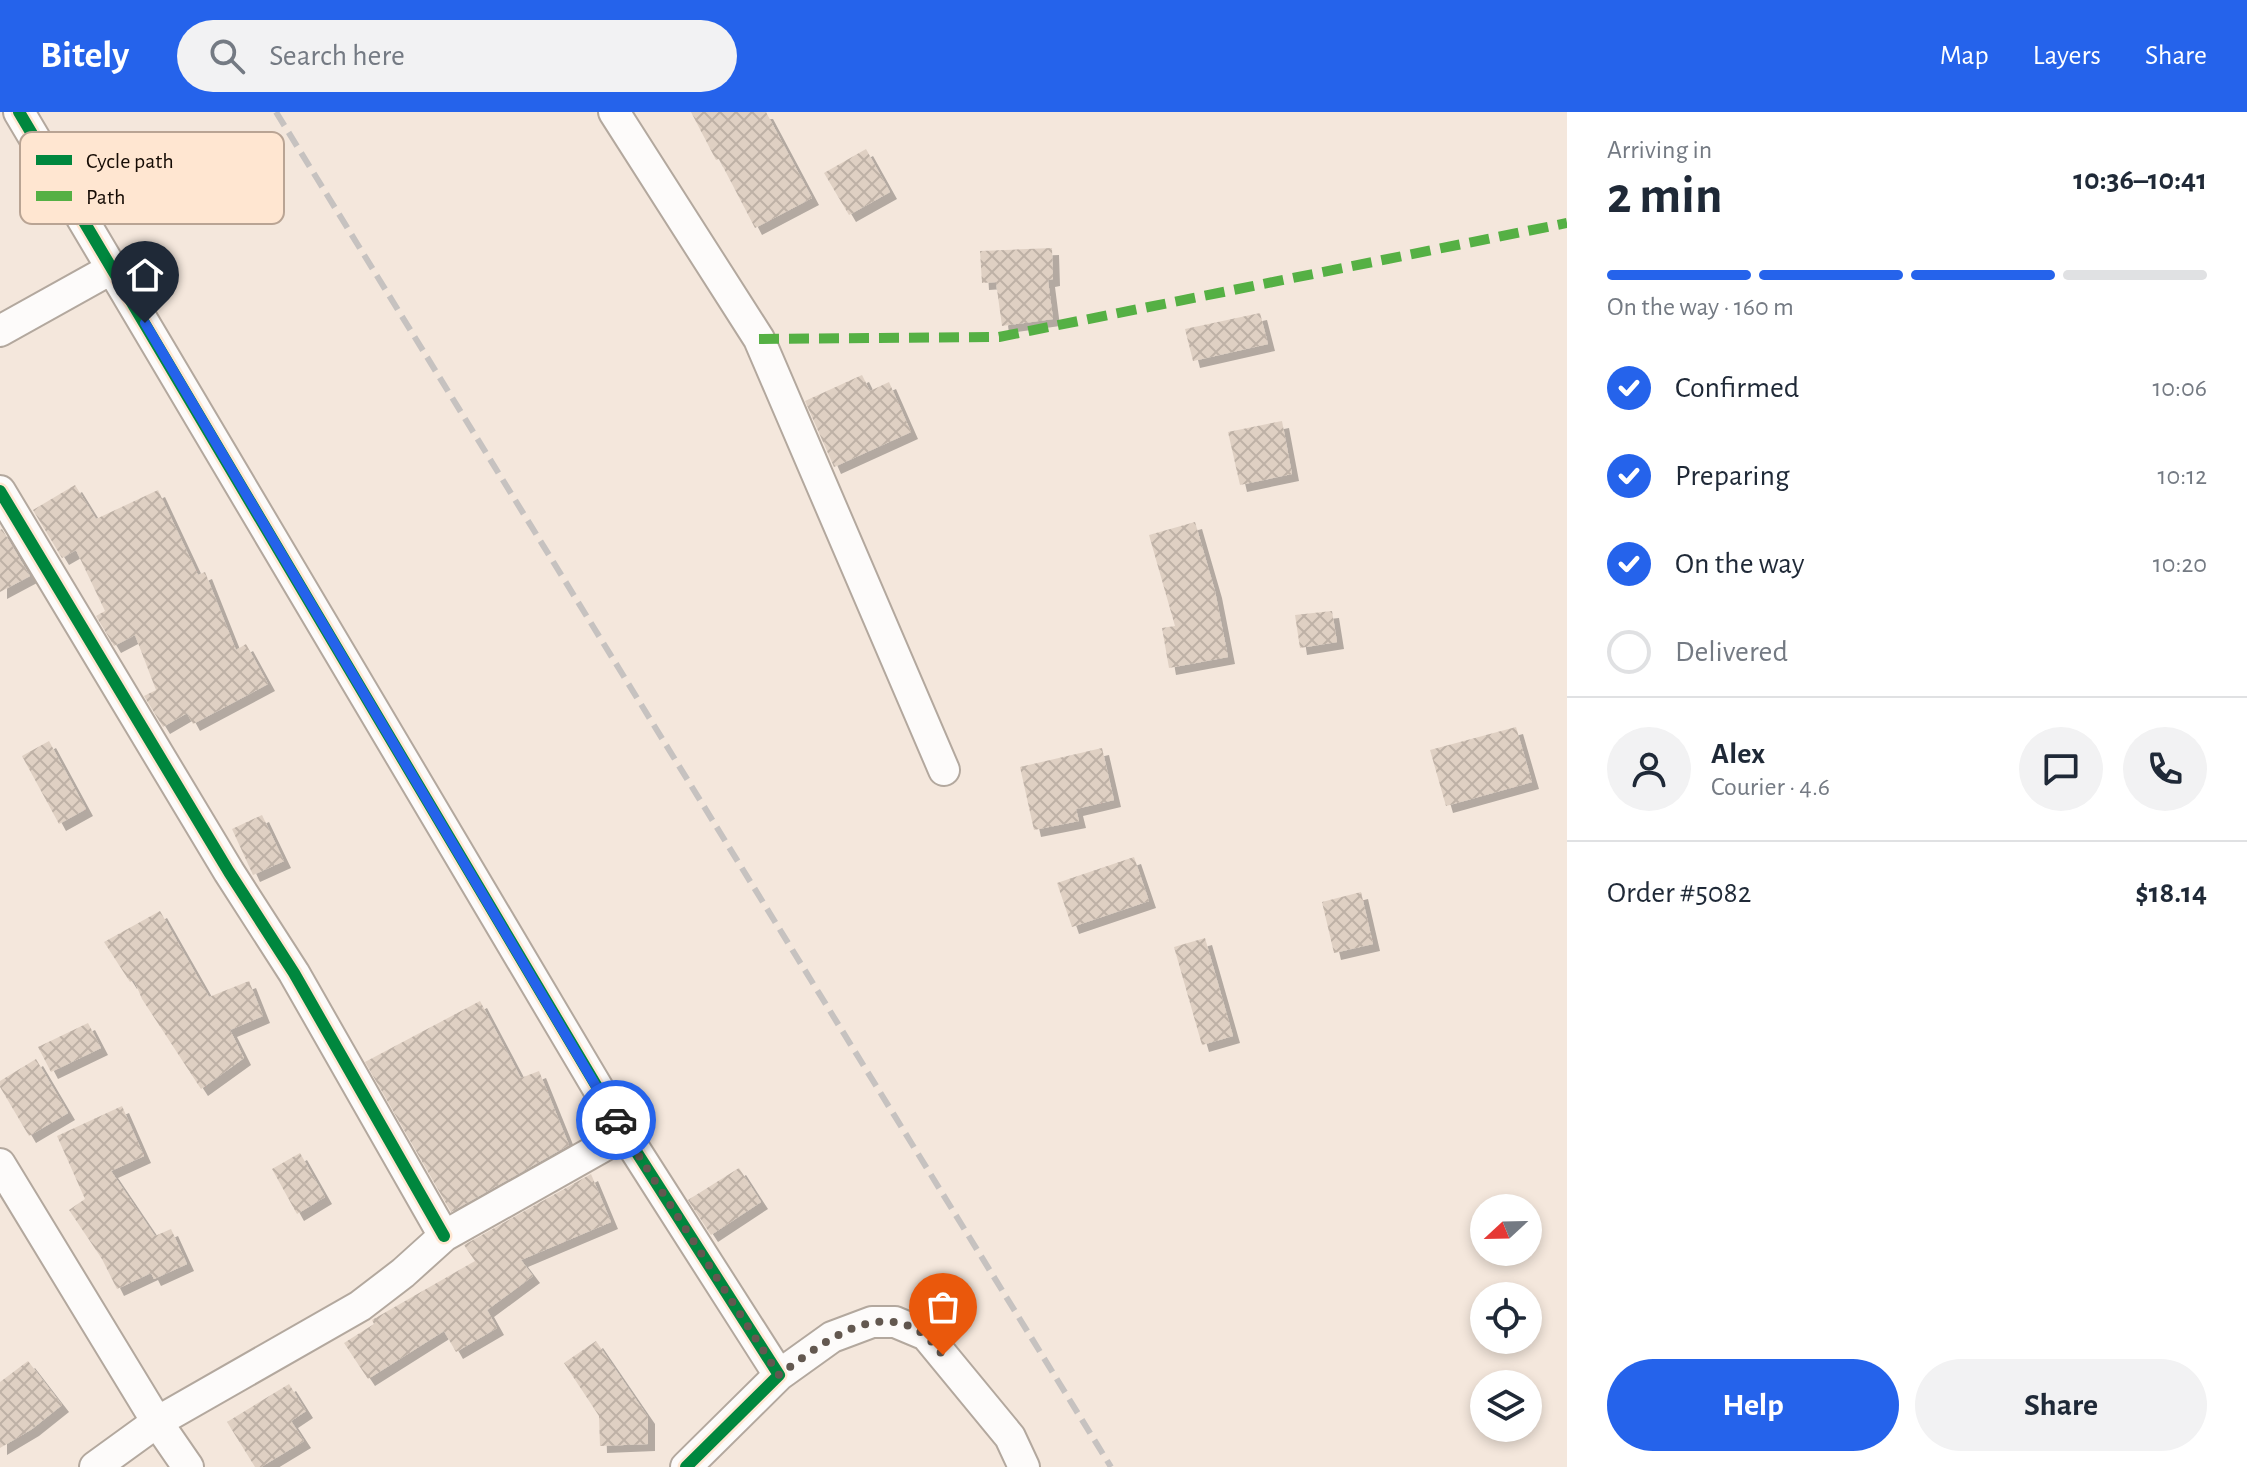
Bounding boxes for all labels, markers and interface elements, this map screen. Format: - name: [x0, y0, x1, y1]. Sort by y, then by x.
- search box: [177, 20, 737, 92]
- icon: search: [205, 34, 249, 78]
- text: Bitely: [40, 37, 129, 75]
- text: Search here: [269, 41, 405, 71]
- text: Map: [1940, 42, 1989, 70]
- text: Layers: [2033, 42, 2101, 70]
- text: Share: [2145, 42, 2207, 70]
- legend: [20, 132, 284, 224]
- text: Arriving in: [1607, 137, 1712, 163]
- text: Cycle path: [86, 150, 174, 172]
- text: 10:36–10:41: [2073, 165, 2207, 195]
- text: 2 min: [1607, 170, 1722, 222]
- text: Path: [86, 186, 126, 208]
- pin: [111, 241, 179, 323]
- icon: home: [123, 253, 167, 297]
- text: On the way · 160 m: [1607, 294, 1794, 320]
- icon: check: [1607, 366, 1651, 410]
- text: Confirmed: [1675, 373, 1799, 403]
- text: 10:06: [2152, 375, 2207, 401]
- icon: check: [1607, 454, 1651, 498]
- text: Preparing: [1675, 461, 1790, 491]
- text: 10:12: [2158, 463, 2207, 489]
- icon: check: [1607, 542, 1651, 586]
- text: On the way: [1675, 549, 1804, 579]
- text: 10:20: [2153, 551, 2207, 577]
- text: Delivered: [1675, 637, 1788, 667]
- button: person: [1607, 727, 1691, 811]
- button: chat: [2019, 727, 2103, 811]
- button: phone: [2123, 727, 2207, 811]
- text: Alex: [1711, 739, 1765, 769]
- text: Courier · 4.6: [1711, 774, 1830, 800]
- text: Order #5082: [1607, 878, 1751, 908]
- text: $18.14: [2135, 878, 2207, 908]
- courier: [576, 1080, 656, 1160]
- icon: car: [594, 1098, 638, 1142]
- north arrow: [1470, 1194, 1542, 1266]
- map controls: [1470, 1194, 1542, 1442]
- pin: [909, 1273, 977, 1355]
- button: locate: [1470, 1282, 1542, 1354]
- icon: bag: [921, 1285, 965, 1329]
- button: Help: [1607, 1359, 1899, 1451]
- button: Share: [1915, 1359, 2207, 1451]
- button: layers: [1470, 1370, 1542, 1442]

